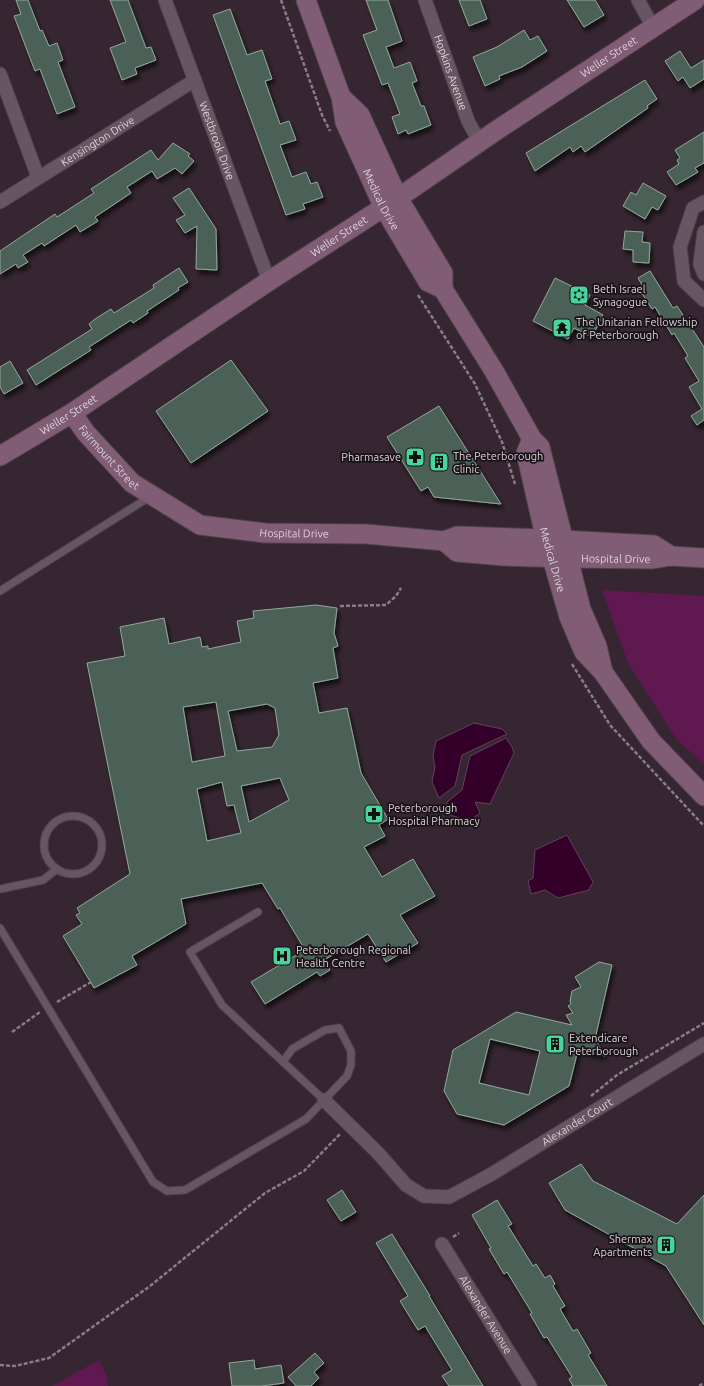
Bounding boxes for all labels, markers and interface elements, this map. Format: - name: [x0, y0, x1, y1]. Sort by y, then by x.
- street label: Hopkins Avenue: [432, 33, 470, 112]
- street label: Weller Street: [578, 33, 640, 80]
- street label: Westbrook Drive: [197, 100, 237, 182]
- street label: Kensington Drive: [58, 113, 137, 169]
- street label: Medical Drive: [361, 167, 402, 232]
- street label: Weller Street: [308, 213, 370, 259]
- place label: Beth Israel Synagogue: [593, 283, 647, 308]
- synagogue icon: Beth Israel Synagogue: [568, 284, 590, 306]
- place label: The Unitarian Fellowship of Peterborough: [576, 316, 697, 341]
- temple icon: The Unitarian Fellowship of Peterborough: [551, 317, 573, 339]
- street label: Weller Street: [38, 392, 100, 437]
- street label: Fairmount Street: [76, 423, 142, 492]
- pharmacy icon: Pharmasave: [404, 446, 426, 468]
- place label: The Peterborough Clinic: [453, 450, 543, 475]
- place label: Pharmasave: [341, 451, 401, 463]
- building icon: The Peterborough Clinic: [428, 451, 450, 473]
- street label: Hospital Drive: [259, 526, 329, 540]
- street label: Medical Drive: [537, 526, 567, 593]
- street label: Hospital Drive: [581, 552, 651, 565]
- place label: Peterborough Hospital Pharmacy: [388, 802, 480, 827]
- pharmacy icon: Peterborough Hospital Pharmacy: [363, 803, 385, 825]
- place label: Peterborough Regional Health Centre: [296, 944, 411, 969]
- hospital icon: Peterborough Regional Health Centre: [271, 945, 293, 967]
- place label: Extendicare Peterborough: [569, 1032, 638, 1057]
- building icon: Extendicare Peterborough: [544, 1033, 566, 1055]
- street label: Alexander Court: [540, 1095, 615, 1148]
- place label: Shermax Apartments: [593, 1233, 652, 1258]
- building icon: Shermax Apartments: [655, 1234, 677, 1256]
- street label: Alexander Avenue: [457, 1273, 515, 1356]

